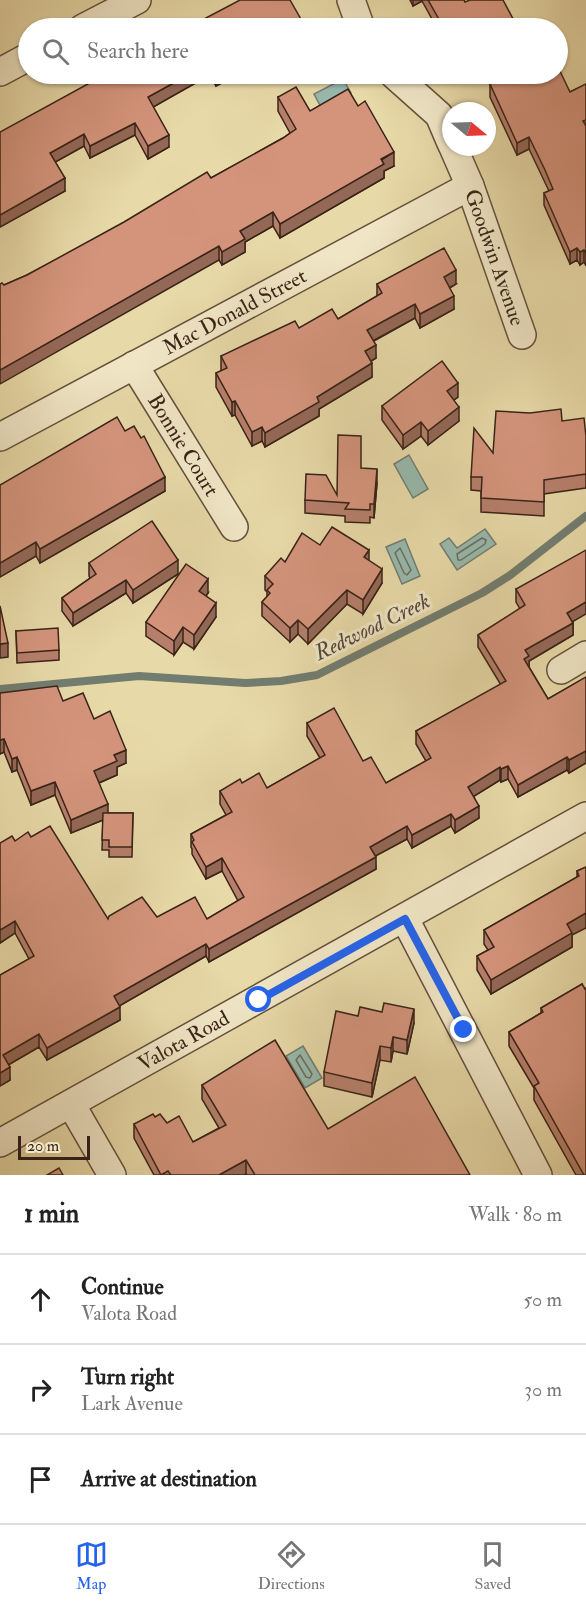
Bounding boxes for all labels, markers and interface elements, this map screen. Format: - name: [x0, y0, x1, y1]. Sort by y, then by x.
- search box: [18, 18, 568, 84]
- icon: search: [39, 35, 72, 68]
- text: Search here: [87, 37, 189, 65]
- north arrow: [442, 102, 496, 156]
- street label: Goodwin Avenue: [459, 185, 531, 329]
- street label: Mac Donald Street: [158, 262, 311, 361]
- street label: Bonnie Court: [142, 389, 225, 501]
- water label: Redwood Creek: [309, 587, 435, 668]
- route start: [245, 986, 271, 1012]
- street label: Valota Road: [133, 1004, 235, 1077]
- route end: [450, 1016, 476, 1042]
- scale bar: [18, 1133, 90, 1160]
- text: 20 m: [27, 1136, 59, 1156]
- text: 1 min: [24, 1198, 79, 1230]
- text: Walk · 80 m: [469, 1202, 562, 1227]
- text: Continue: [81, 1273, 164, 1301]
- icon: ahead: [24, 1283, 57, 1316]
- text: 50 m: [523, 1287, 562, 1312]
- text: Valota Road: [81, 1301, 177, 1326]
- text: Turn right: [81, 1363, 174, 1391]
- icon: right: [24, 1373, 57, 1406]
- text: 30 m: [524, 1377, 562, 1402]
- text: Lark Avenue: [81, 1391, 183, 1416]
- icon: arrive: [24, 1463, 57, 1496]
- text: Arrive at destination: [81, 1465, 257, 1493]
- tab: Map: [75, 1538, 108, 1594]
- tab: Directions: [258, 1538, 325, 1594]
- tab: Saved: [475, 1538, 511, 1594]

